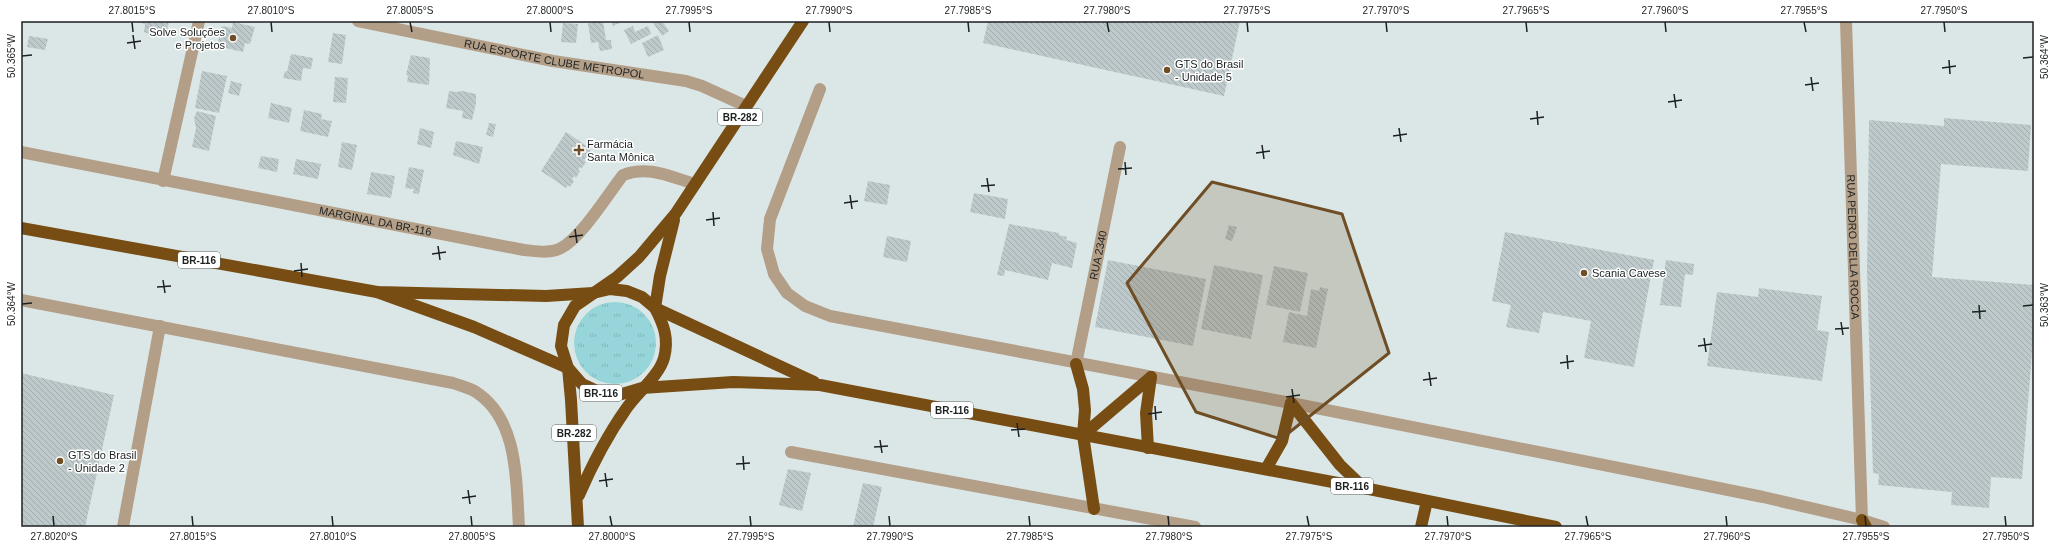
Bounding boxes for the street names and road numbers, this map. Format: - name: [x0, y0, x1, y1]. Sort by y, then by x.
- street label: RUA ESPORTE CLUBE METROPOL: [463, 37, 645, 81]
- road number: BR-282: [718, 109, 762, 125]
- street label: RUA PEDRO DELLA ROCCA: [1845, 174, 1862, 320]
- street label: MARGINAL DA BR-116: [318, 204, 433, 238]
- street label: RUA 2340: [1087, 229, 1109, 281]
- road number: BR-116: [178, 252, 220, 268]
- road number: BR-116: [580, 385, 622, 401]
- road number: BR-116: [931, 402, 973, 418]
- road number: BR-282: [552, 425, 596, 441]
- road number: BR-116: [1331, 478, 1373, 494]

